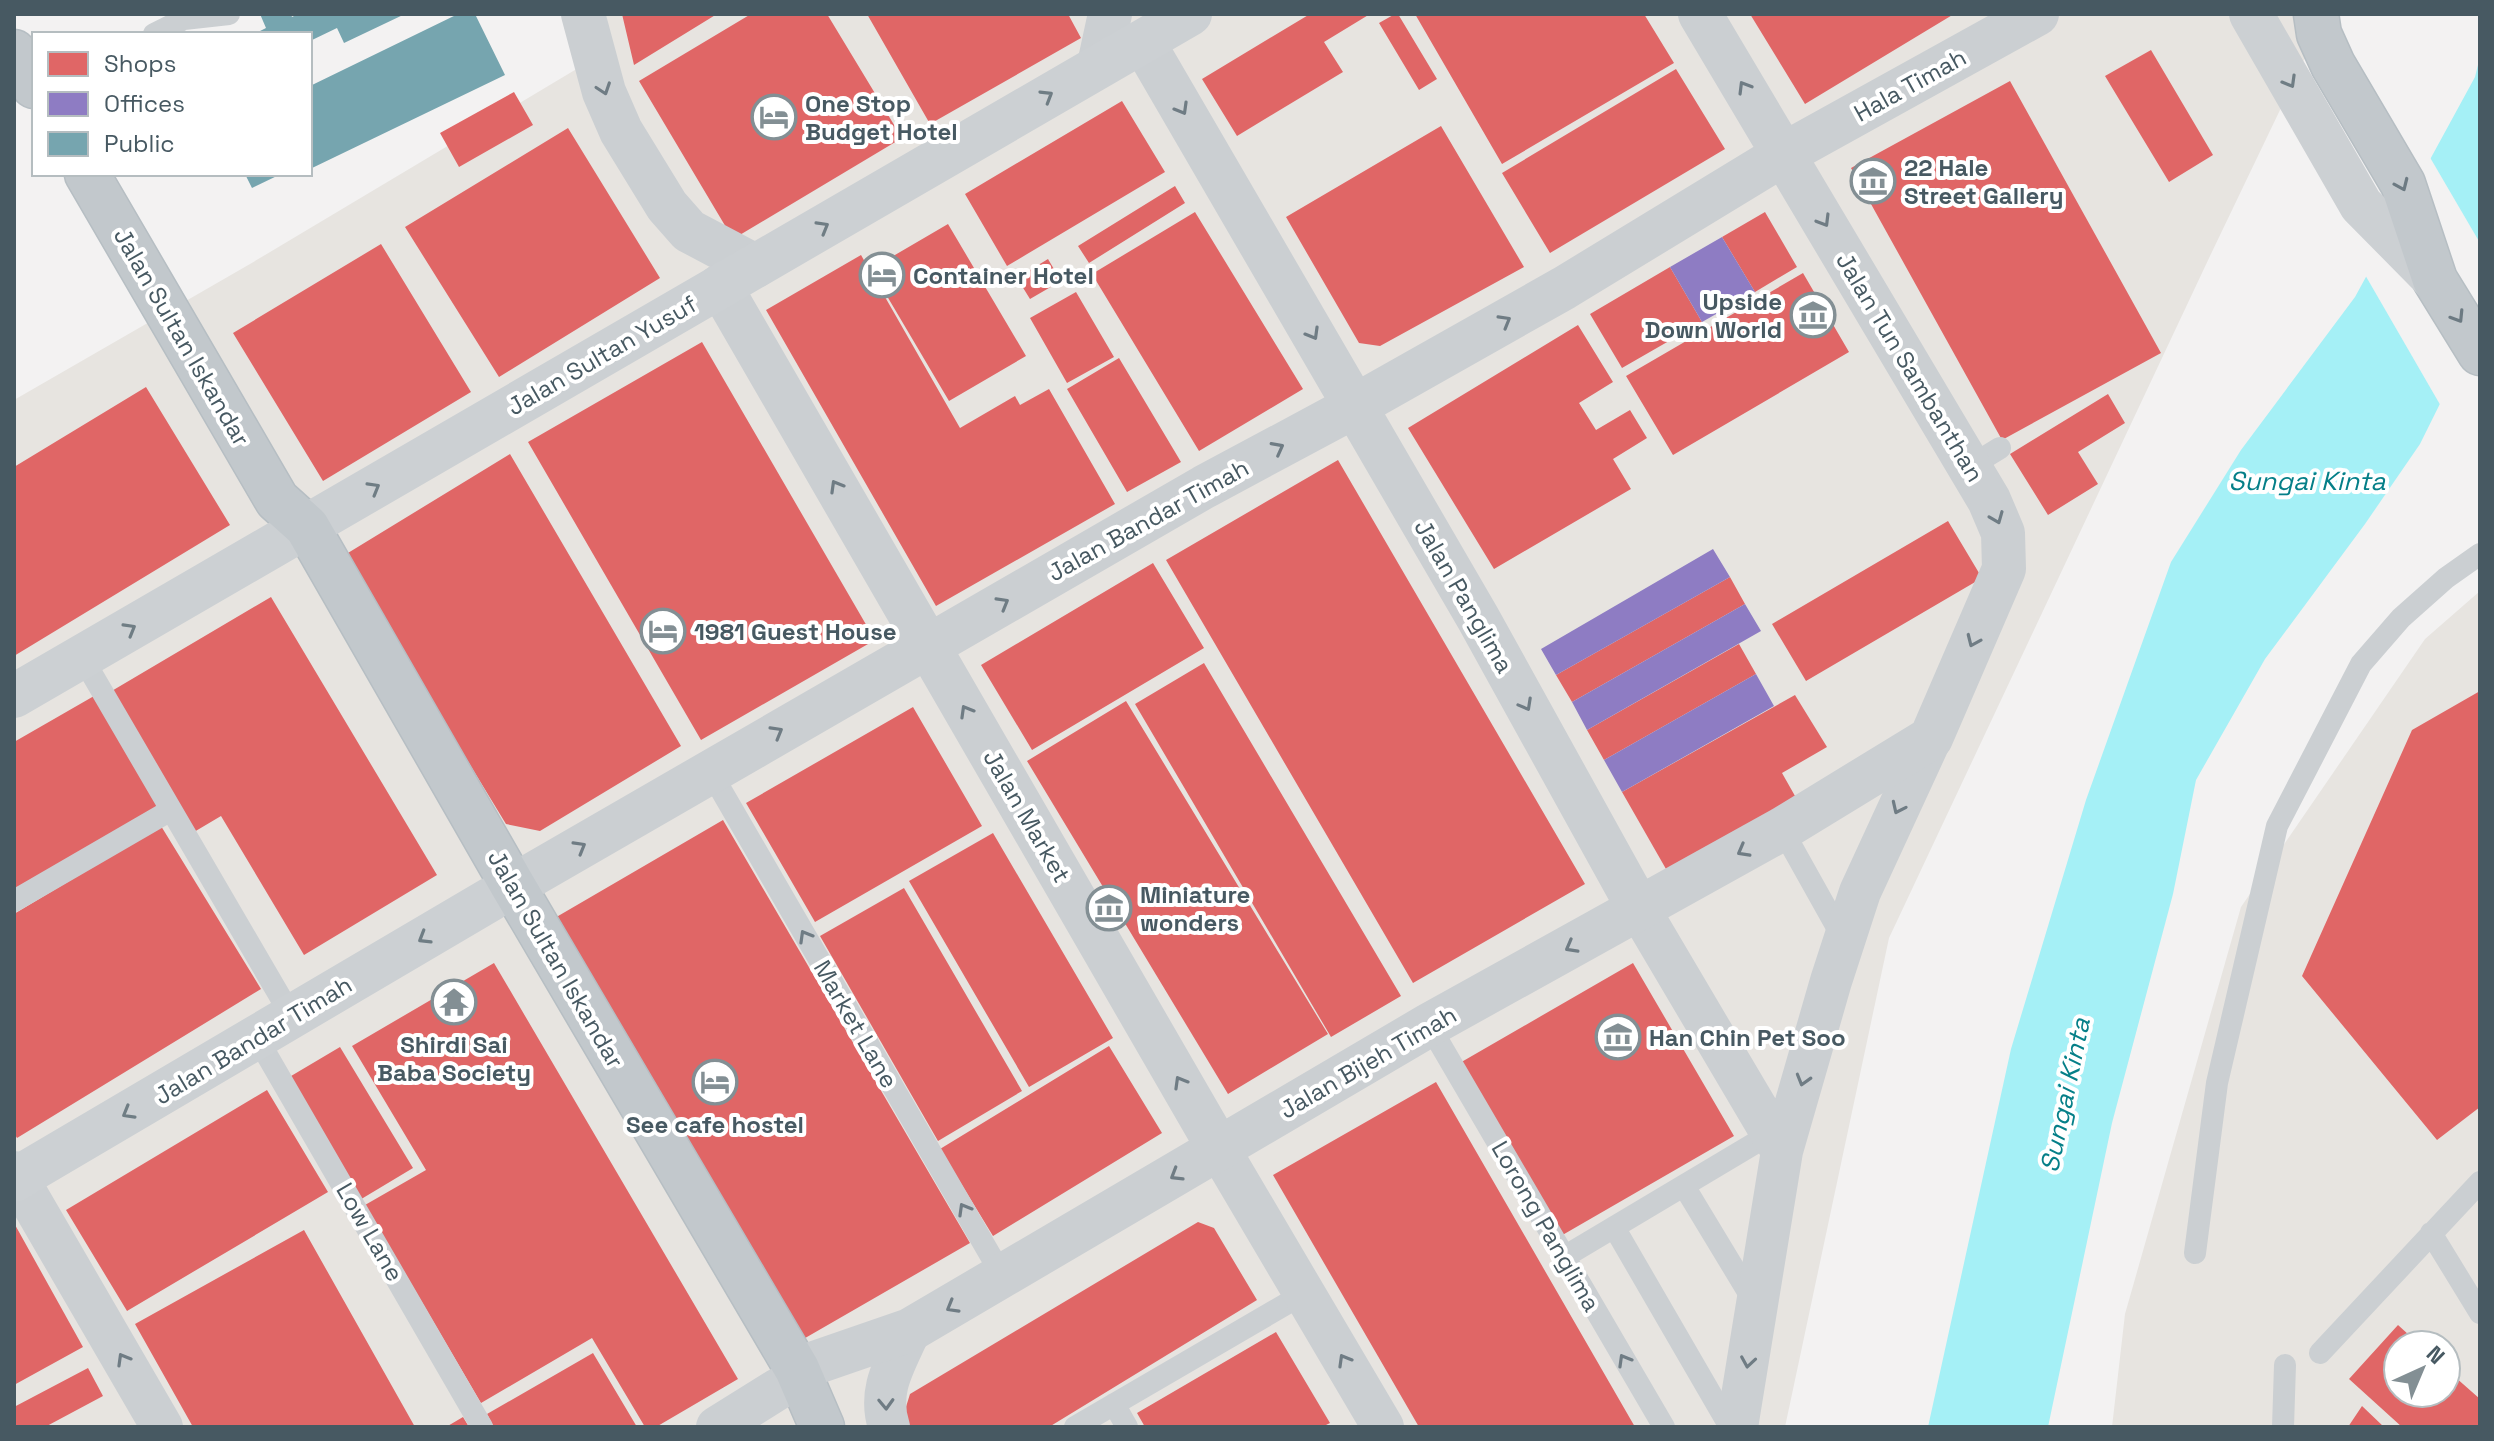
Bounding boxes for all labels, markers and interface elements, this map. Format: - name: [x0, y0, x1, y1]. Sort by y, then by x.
- legend: [32, 32, 312, 176]
- street label: Hala Timah: [1848, 41, 1972, 129]
- text: Shops: [104, 48, 176, 79]
- one-way arrow: [2280, 73, 2296, 88]
- one-way arrow: [594, 81, 611, 95]
- one-way arrow: [1738, 81, 1754, 96]
- text: Offices: [104, 88, 185, 119]
- place label: One Stop Budget Hotel: [805, 88, 958, 147]
- one-way arrow: [1038, 90, 1053, 106]
- hotel icon: One Stop Budget Hotel: [750, 93, 798, 141]
- one-way arrow: [1172, 100, 1188, 115]
- text: Public: [104, 128, 175, 159]
- place label: 22 Hale Street Gallery: [1904, 152, 2064, 211]
- museum icon: 22 Hale Street Gallery: [1849, 157, 1897, 205]
- one-way arrow: [2392, 177, 2408, 191]
- one-way arrow: [1814, 212, 1830, 227]
- one-way arrow: [814, 221, 829, 237]
- street label: Jalan Sultan Iskandar: [107, 222, 257, 452]
- street label: Jalan Tun Sambanthan: [1829, 247, 1991, 487]
- hotel icon: Container Hotel: [858, 251, 906, 299]
- place label: Container Hotel: [913, 260, 1094, 291]
- place label: Upside Down World: [1645, 286, 1782, 345]
- street label: Jalan Sultan Yusuf: [502, 288, 702, 422]
- museum icon: Upside Down World: [1789, 291, 1837, 339]
- one-way arrow: [2448, 308, 2463, 323]
- one-way arrow: [1497, 315, 1511, 331]
- one-way arrow: [1303, 325, 1319, 340]
- one-way arrow: [1270, 442, 1285, 457]
- street label: Jalan Bandar Timah: [1042, 452, 1254, 588]
- water label: Sungai Kinta: [2228, 464, 2387, 498]
- one-way arrow: [830, 480, 846, 495]
- one-way arrow: [365, 482, 380, 498]
- one-way arrow: [1987, 510, 2003, 525]
- street label: Jalan Panglima: [1408, 514, 1521, 679]
- one-way arrow: [994, 597, 1009, 613]
- hotel icon: 1981 Guest House: [639, 607, 687, 655]
- place label: 1981 Guest House: [694, 616, 897, 647]
- one-way arrow: [121, 623, 136, 639]
- one-way arrow: [1967, 633, 1983, 647]
- one-way arrow: [1516, 696, 1532, 711]
- one-way arrow: [960, 705, 976, 720]
- one-way arrow: [769, 726, 783, 742]
- street label: Jalan Market: [976, 744, 1078, 888]
- one-way arrow: [1892, 800, 1908, 815]
- one-way arrow: [571, 841, 586, 857]
- one-way arrow: [1737, 841, 1752, 857]
- street label: Jalan Sultan Iskandar: [481, 844, 631, 1074]
- place label: Miniature wonders: [1140, 879, 1250, 938]
- museum icon: Miniature wonders: [1085, 884, 1133, 932]
- one-way arrow: [418, 929, 433, 944]
- one-way arrow: [799, 930, 815, 945]
- one-way arrow: [1565, 937, 1580, 953]
- street label: Market Lane: [807, 954, 905, 1094]
- street label: Jalan Bandar Timah: [149, 969, 357, 1111]
- temple icon: Shirdi Sai Baba Society: [430, 978, 478, 1026]
- street label: Jalan Bijeh Timah: [1274, 999, 1462, 1125]
- museum icon: Han Chin Pet Soo: [1594, 1013, 1642, 1061]
- water label: Sungai Kinta: [2032, 1014, 2098, 1175]
- place label: Han Chin Pet Soo: [1649, 1022, 1846, 1053]
- place label: Shirdi Sai Baba Society: [377, 1029, 531, 1088]
- hotel icon: See cafe hostel: [691, 1058, 739, 1106]
- one-way arrow: [1796, 1072, 1812, 1086]
- one-way arrow: [1174, 1076, 1190, 1090]
- one-way arrow: [122, 1103, 137, 1119]
- place label: See cafe hostel: [626, 1109, 804, 1140]
- street label: Lorong Panglima: [1485, 1135, 1607, 1317]
- one-way arrow: [1170, 1165, 1185, 1181]
- street label: Low Lane: [329, 1177, 411, 1287]
- one-way arrow: [958, 1203, 974, 1218]
- one-way arrow: [946, 1297, 961, 1312]
- north arrow: [2382, 1329, 2462, 1409]
- text: N: [2421, 1339, 2451, 1370]
- one-way arrow: [117, 1354, 133, 1368]
- one-way arrow: [1338, 1354, 1354, 1369]
- one-way arrow: [1618, 1354, 1634, 1369]
- one-way arrow: [1740, 1355, 1757, 1369]
- one-way arrow: [877, 1398, 894, 1411]

